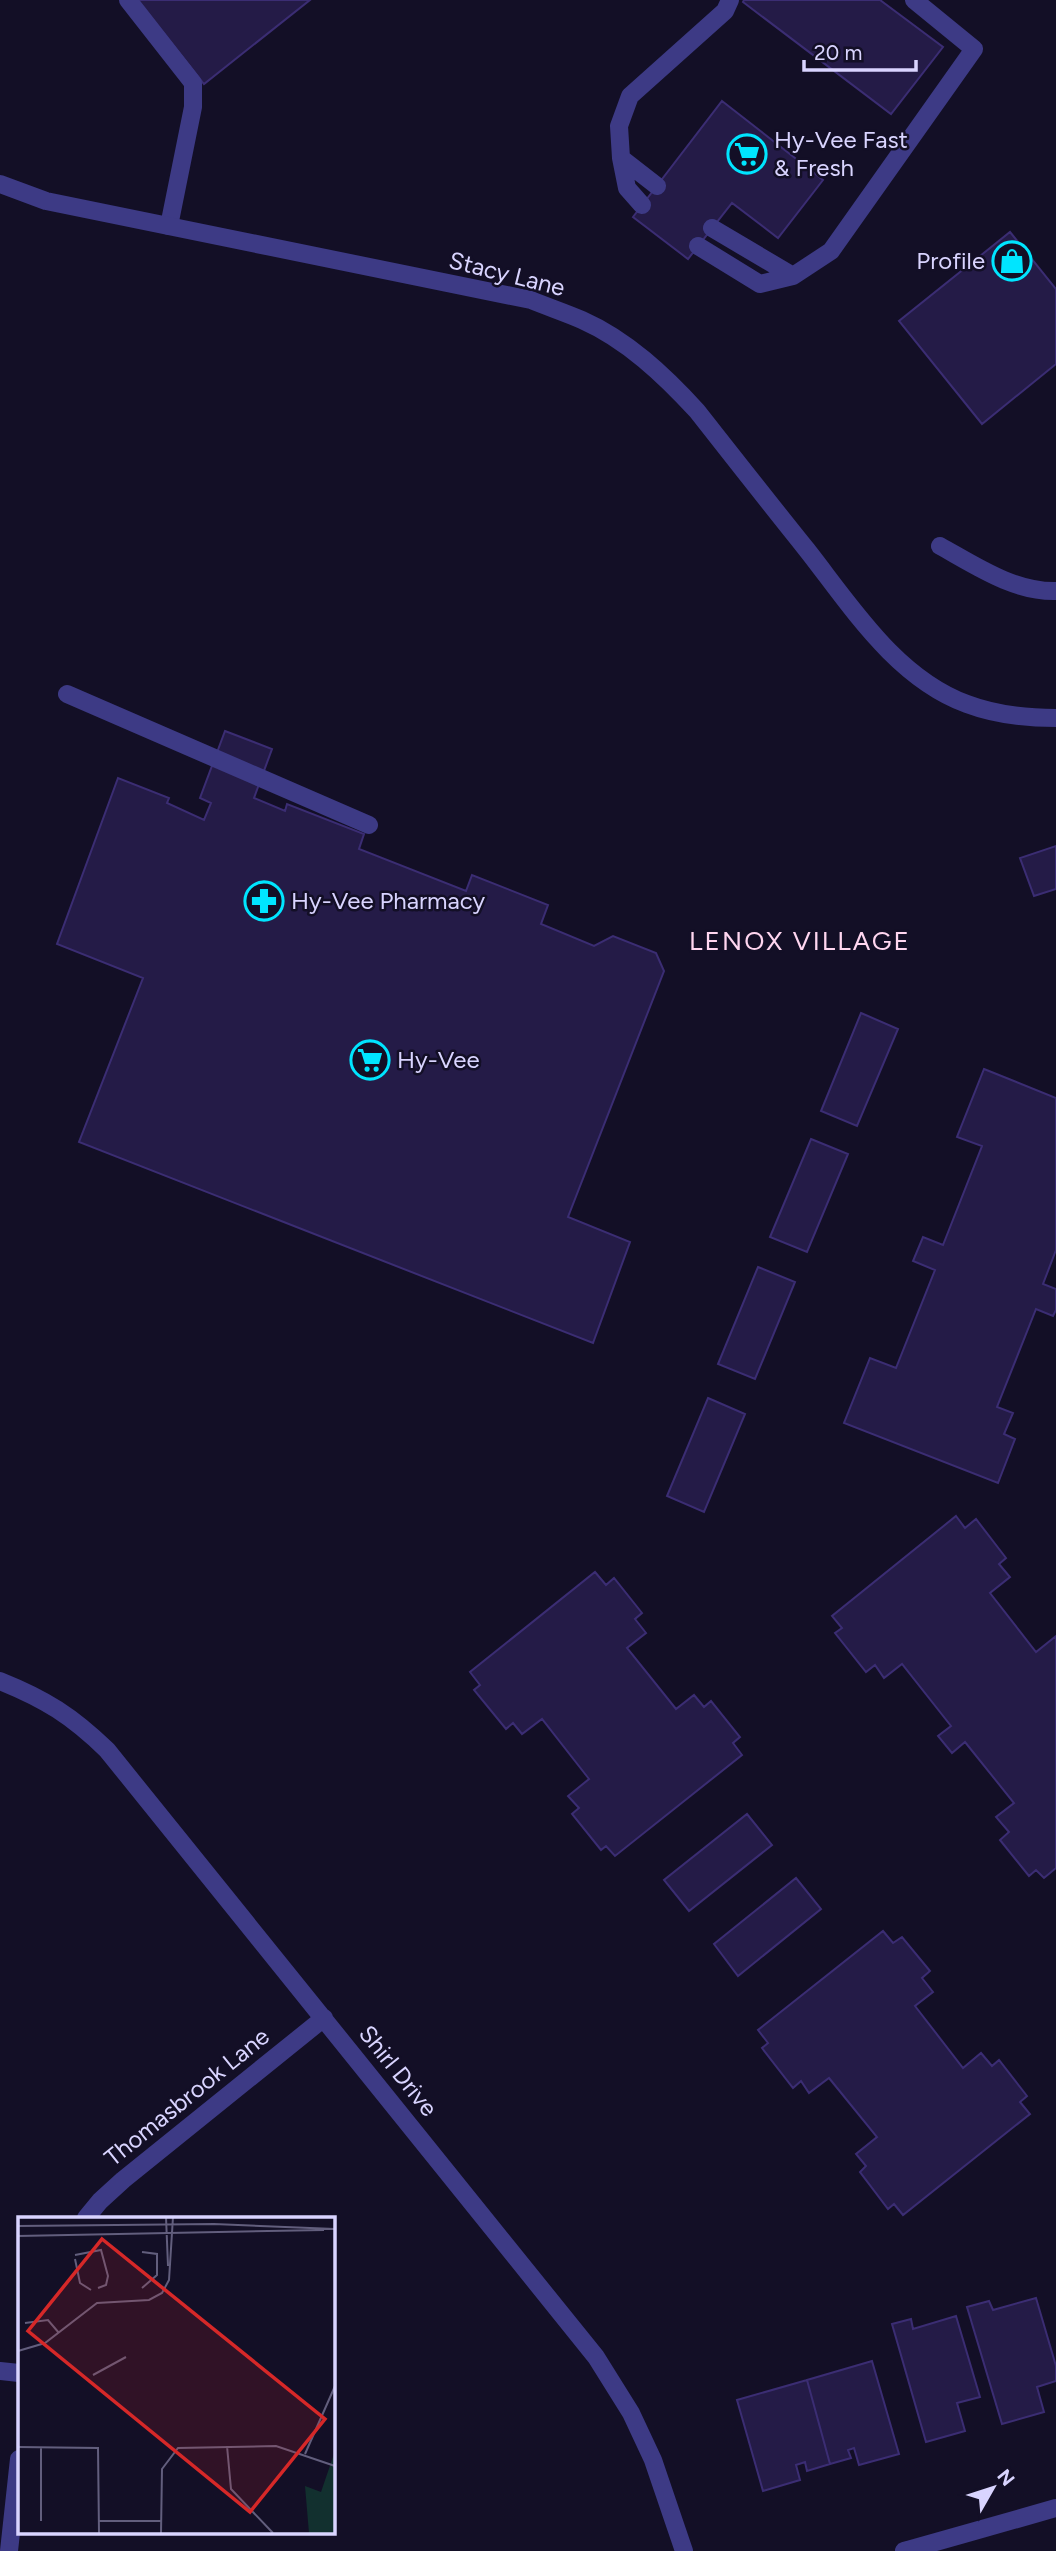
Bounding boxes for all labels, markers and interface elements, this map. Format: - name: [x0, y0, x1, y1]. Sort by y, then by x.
- scale bar: [804, 28, 916, 72]
- text: 20 m: [814, 40, 862, 65]
- place label: Hy-Vee Fast & Fresh: [774, 125, 908, 182]
- supermarket icon: Hy-Vee Fast & Fresh: [726, 133, 768, 175]
- shop icon: Profile: [991, 240, 1033, 282]
- street label: Stacy Lane: [446, 245, 568, 302]
- place label: Profile: [916, 246, 985, 275]
- pharmacy icon: Hy-Vee Pharmacy: [243, 880, 285, 922]
- place label: Hy-Vee Pharmacy: [291, 886, 485, 915]
- district label: LENOX VILLAGE: [689, 925, 911, 957]
- supermarket icon: Hy-Vee: [349, 1039, 391, 1081]
- place label: Hy-Vee: [397, 1045, 480, 1074]
- street label: Shirl Drive: [353, 2019, 444, 2122]
- street label: Thomasbrook Lane: [99, 2021, 275, 2172]
- inset map: [18, 2217, 334, 2534]
- north arrow: [958, 2453, 1028, 2523]
- text: N: [992, 2465, 1019, 2491]

